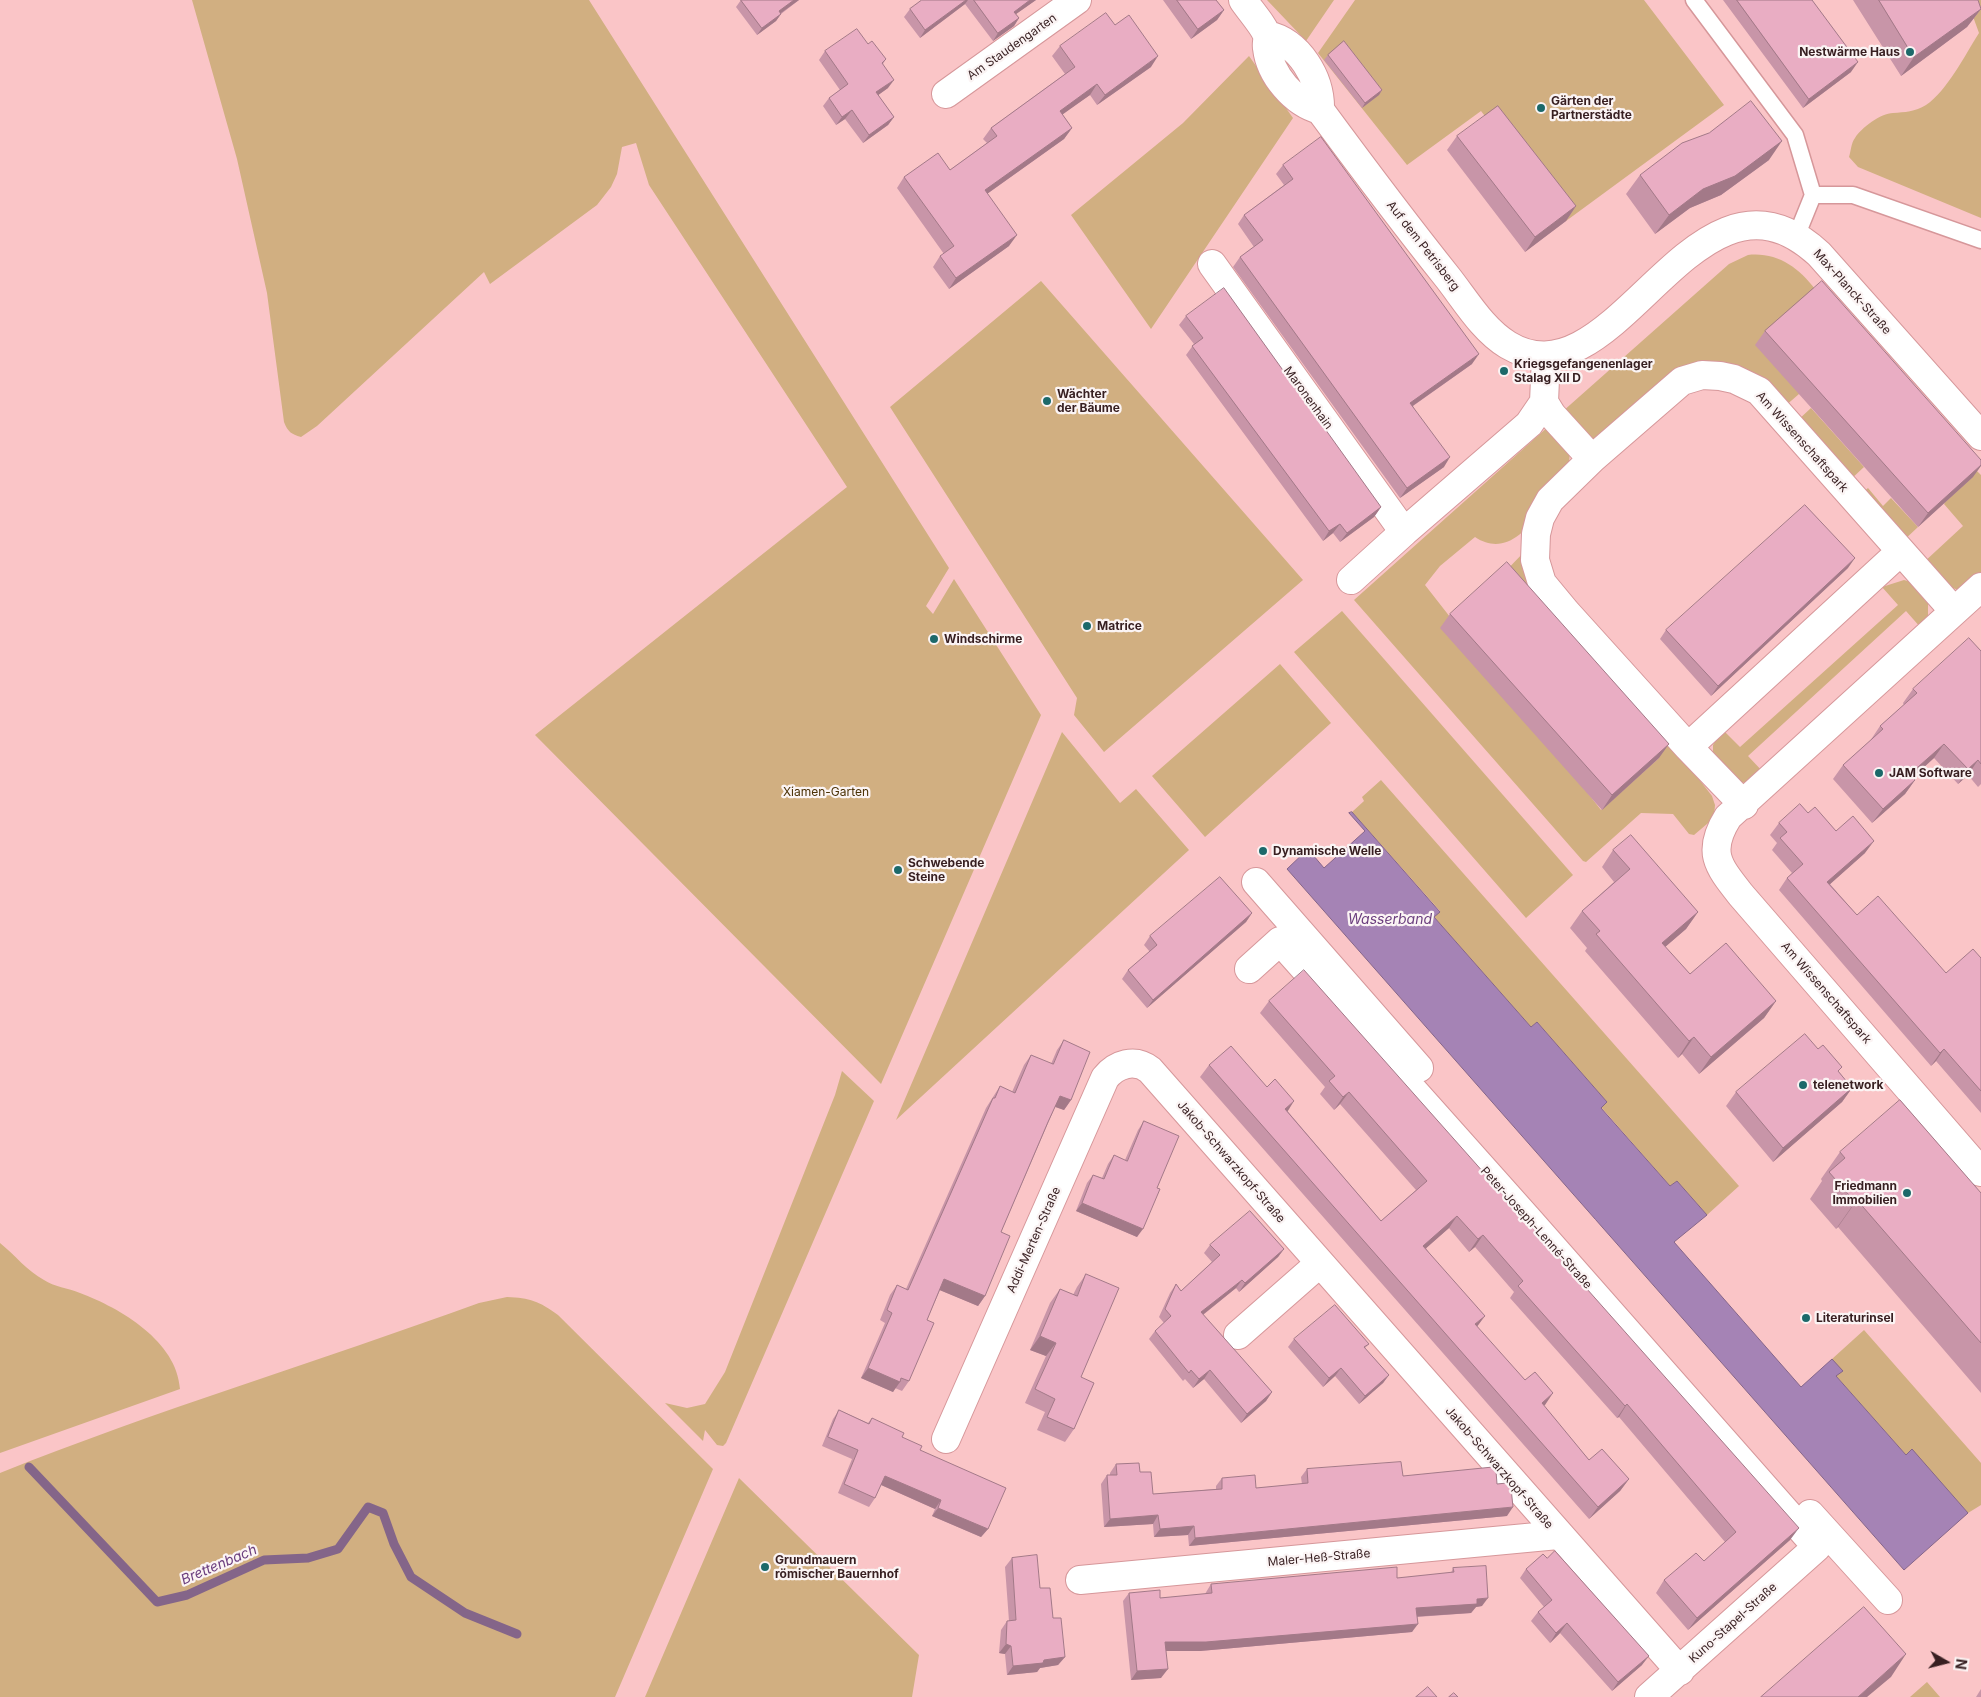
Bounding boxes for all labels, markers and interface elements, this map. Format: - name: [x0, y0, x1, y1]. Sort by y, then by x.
- street label: Am Staudengarten: [965, 11, 1059, 83]
- place label: Nestwärme Haus: [1799, 45, 1900, 59]
- marker: Nestwärme Haus: [1904, 46, 1916, 58]
- place label: Gärten der Partnerstädte: [1551, 94, 1632, 122]
- marker: Gärten der Partnerstädte: [1535, 102, 1547, 114]
- street label: Auf dem Petrisberg: [1383, 198, 1463, 294]
- street label: Max-Planck-Straße: [1810, 247, 1894, 337]
- place label: Kriegsgefangenenlager Stalag XII D: [1514, 357, 1653, 385]
- street label: Maronenhain: [1280, 364, 1336, 432]
- marker: Kriegsgefangenenlager Stalag XII D: [1498, 365, 1510, 377]
- place label: Wächter der Bäume: [1057, 387, 1120, 415]
- street label: Am Wissenschaftspark: [1753, 389, 1851, 495]
- marker: Wächter der Bäume: [1041, 395, 1053, 407]
- place label: Matrice: [1097, 619, 1142, 633]
- marker: Matrice: [1081, 620, 1093, 632]
- place label: Windschirme: [944, 632, 1022, 646]
- marker: Windschirme: [928, 633, 940, 645]
- place label: JAM Software: [1889, 766, 1972, 780]
- marker: JAM Software: [1873, 767, 1885, 779]
- park label: Xiamen-Garten: [783, 785, 869, 799]
- place label: Dynamische Welle: [1273, 844, 1381, 858]
- marker: Dynamische Welle: [1257, 845, 1269, 857]
- place label: Schwebende Steine: [908, 856, 984, 884]
- marker: Schwebende Steine: [892, 864, 904, 876]
- water label: Wasserband: [1348, 912, 1432, 928]
- street label: Am Wissenschaftspark: [1778, 939, 1874, 1047]
- place label: telenetwork: [1813, 1078, 1884, 1092]
- marker: telenetwork: [1797, 1079, 1809, 1091]
- street label: Jakob-Schwarzkopf-Straße: [1174, 1098, 1288, 1226]
- street label: Peter-Joseph-Lenné-Straße: [1477, 1164, 1595, 1292]
- place label: Friedmann Immobilien: [1832, 1179, 1897, 1207]
- street label: Addi-Merten-Straße: [1004, 1185, 1064, 1295]
- marker: Friedmann Immobilien: [1901, 1187, 1913, 1199]
- place label: Literaturinsel: [1816, 1311, 1894, 1325]
- marker: Literaturinsel: [1800, 1312, 1812, 1324]
- street label: Jakob-Schwarzkopf-Straße: [1442, 1404, 1556, 1532]
- water label: Brettenbach: [179, 1541, 259, 1589]
- street label: Maler-Heß-Straße: [1267, 1546, 1371, 1570]
- place label: Grundmauern römischer Bauernhof: [775, 1553, 899, 1581]
- marker: Grundmauern römischer Bauernhof: [759, 1561, 771, 1573]
- street label: Kuno-Stapel-Straße: [1686, 1580, 1780, 1666]
- north arrow: [1921, 1637, 1971, 1687]
- text: N: [1952, 1658, 1971, 1671]

